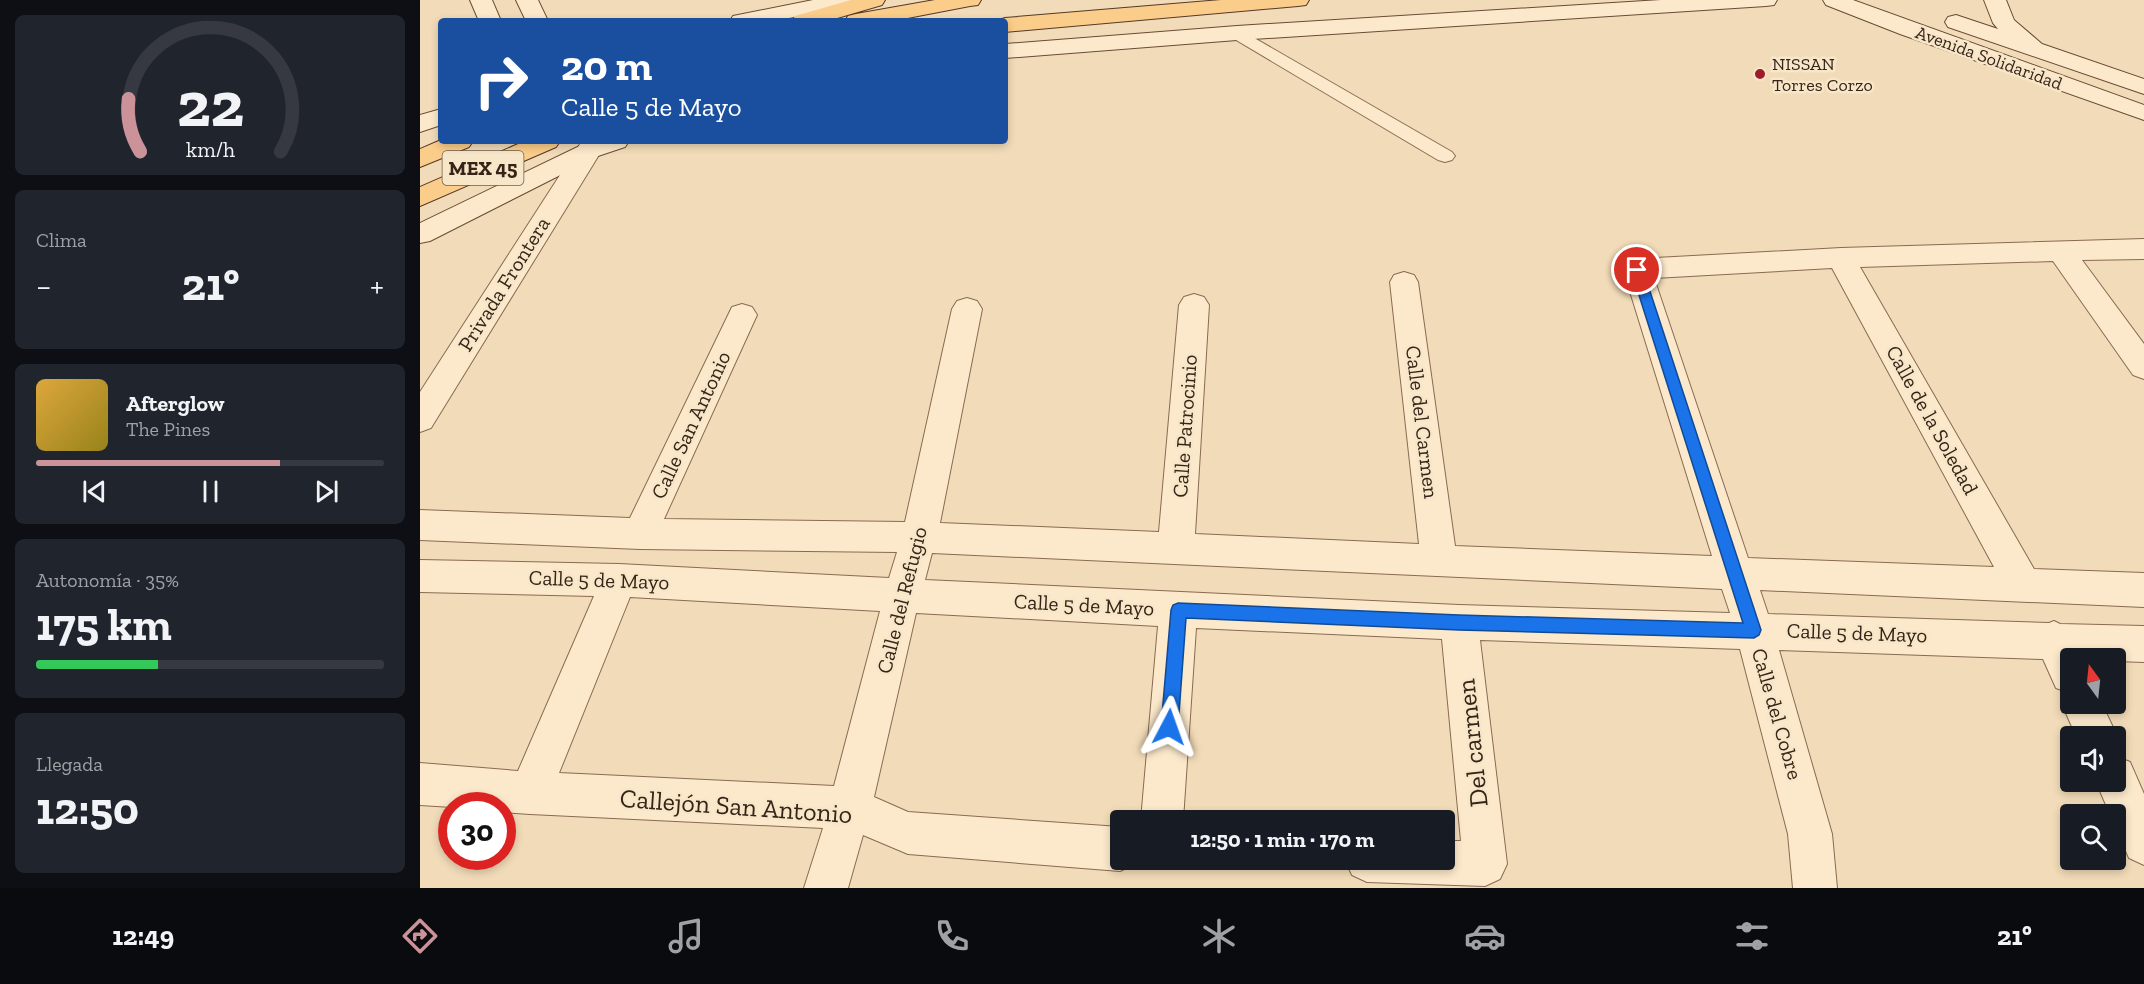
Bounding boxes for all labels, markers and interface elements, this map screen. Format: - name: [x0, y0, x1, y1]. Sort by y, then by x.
- street label: Avenida Solidaridad: [1913, 21, 2065, 95]
- text: 20 m: [561, 40, 652, 91]
- icon: right: [462, 42, 540, 120]
- place label: NISSAN Torres Corzo: [1772, 53, 1873, 96]
- text: 22: [176, 67, 244, 142]
- marker: NISSAN Torres Corzo: [1753, 67, 1767, 81]
- text: Calle 5 de Mayo: [561, 91, 742, 123]
- text: km/h: [186, 137, 234, 162]
- road number: MEX 45: [442, 151, 524, 185]
- street label: Privada Frontera: [452, 212, 555, 356]
- text: Clima: [36, 228, 87, 252]
- pin: [1611, 244, 1662, 295]
- icon: arrive: [1620, 253, 1653, 286]
- text: 21°: [182, 258, 240, 312]
- text: −: [36, 266, 51, 305]
- text: +: [370, 266, 384, 305]
- street label: Calle de la Soledad: [1881, 341, 1984, 499]
- street label: Calle del Carmen: [1401, 344, 1444, 500]
- street label: Calle San Antonio: [645, 347, 736, 503]
- street label: Calle Patrocinio: [1167, 354, 1202, 498]
- text: Afterglow: [126, 390, 224, 417]
- text: The Pines: [126, 417, 210, 441]
- icon: previous: [78, 475, 111, 508]
- icon: pause: [194, 475, 227, 508]
- icon: next: [310, 475, 343, 508]
- street label: Calle del Refugio: [871, 524, 932, 676]
- street label: Calle 5 de Mayo: [528, 565, 670, 594]
- text: Autonomía · 35%: [36, 568, 179, 592]
- street label: Calle 5 de Mayo: [1013, 588, 1155, 621]
- text: 175 km: [36, 598, 172, 652]
- street label: Calle 5 de Mayo: [1786, 618, 1928, 647]
- street label: Calle del Cobre: [1747, 645, 1808, 783]
- north arrow: [2060, 648, 2126, 714]
- map controls: [2060, 648, 2126, 870]
- street label: Del carmen: [1449, 677, 1495, 809]
- position arrow: [1137, 695, 1201, 759]
- button: sound: [2060, 726, 2126, 792]
- text: Llegada: [36, 752, 103, 776]
- text: 12:50: [36, 782, 139, 836]
- street label: Callejón San Antonio: [619, 782, 853, 830]
- speed limit sign: 30: [438, 792, 516, 870]
- button: search: [2060, 804, 2126, 870]
- text: 12:50 · 1 min · 170 m: [1190, 826, 1375, 853]
- icon: directions: [399, 915, 441, 957]
- icon: music: [665, 915, 707, 957]
- icon: phone: [931, 915, 973, 957]
- icon: climate: [1198, 915, 1240, 957]
- icon: car: [1464, 915, 1506, 957]
- icon: filters: [1731, 915, 1773, 957]
- text: 12:49: [112, 920, 174, 952]
- text: 21°: [1997, 920, 2032, 952]

